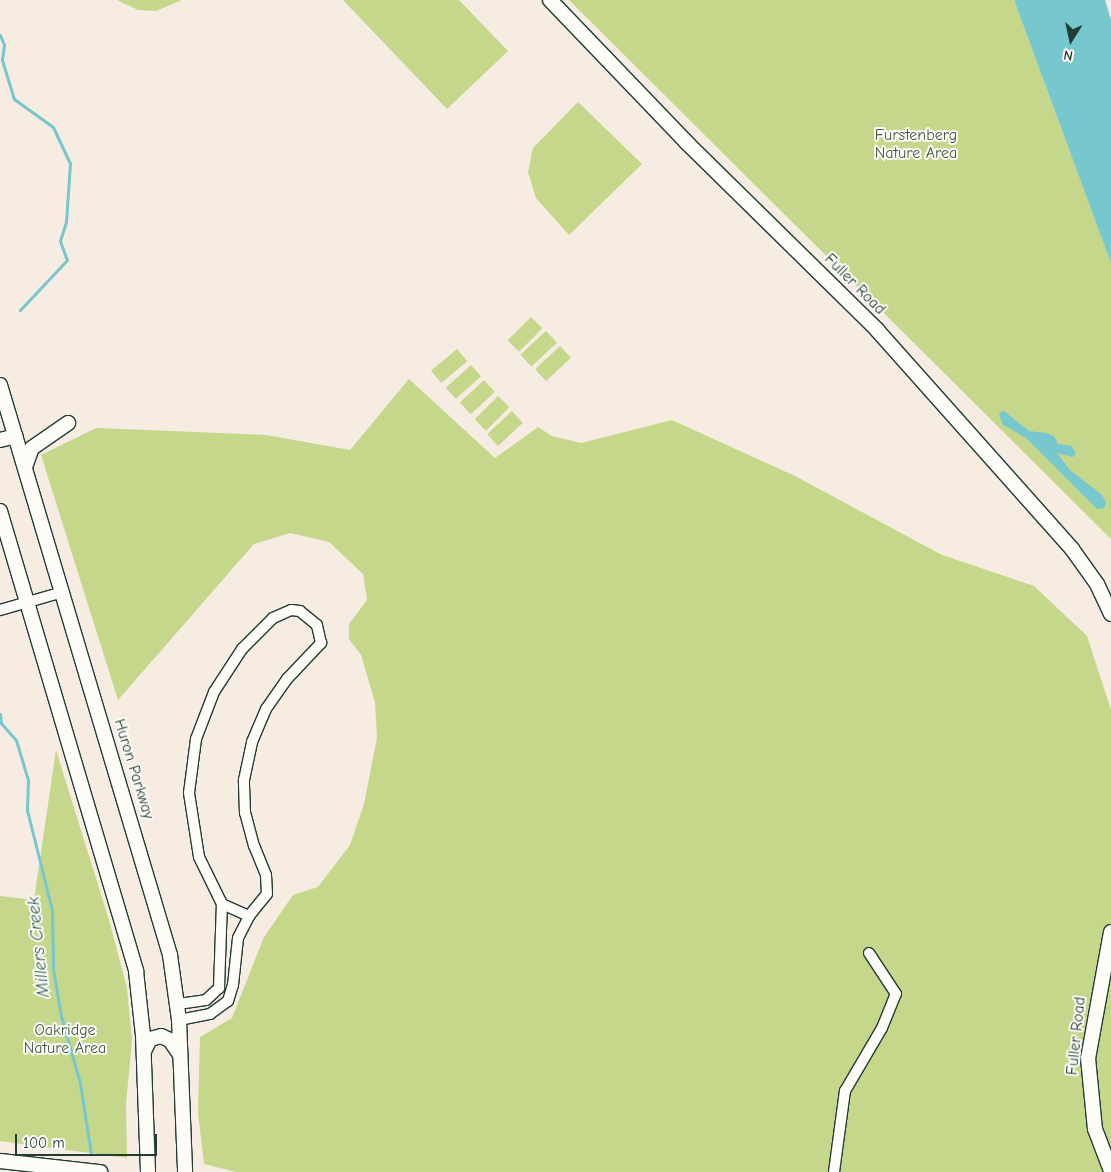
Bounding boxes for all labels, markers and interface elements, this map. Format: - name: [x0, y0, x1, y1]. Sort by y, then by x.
- north arrow: [1046, 15, 1096, 65]
- text: N: [1062, 46, 1074, 64]
- park label: Furstenberg Nature Area: [875, 125, 957, 163]
- street label: Fuller Road: [820, 249, 890, 319]
- street label: Huron Parkway: [110, 717, 158, 821]
- water label: Millers Creek: [23, 896, 55, 998]
- street label: Fuller Road: [1062, 996, 1090, 1076]
- park label: Oakridge Nature Area: [24, 1020, 106, 1058]
- scale bar: [18, 1124, 160, 1156]
- text: 100 m: [23, 1134, 65, 1152]

